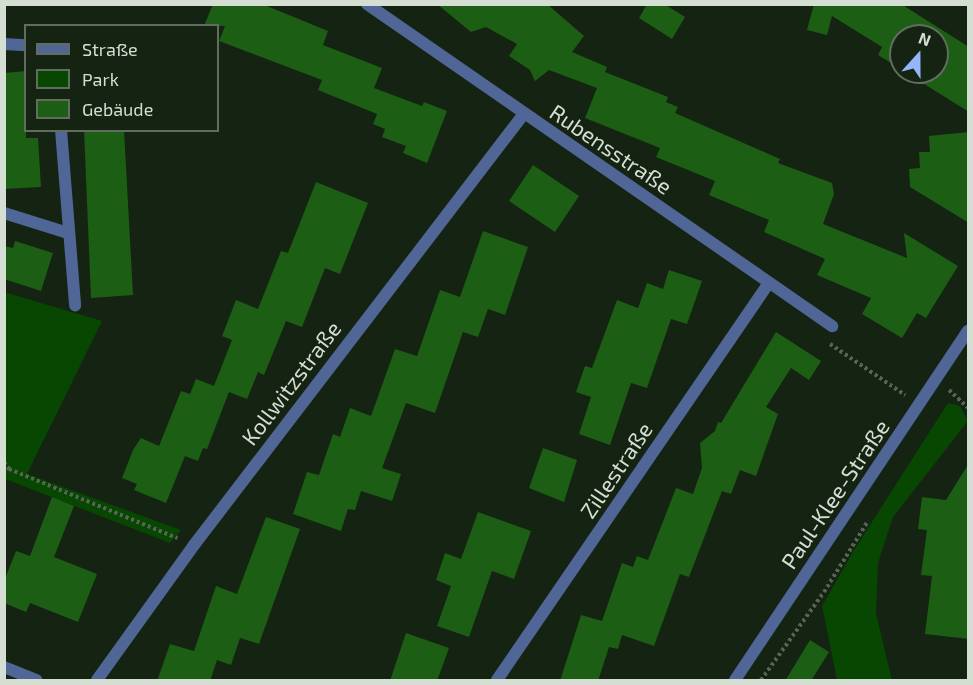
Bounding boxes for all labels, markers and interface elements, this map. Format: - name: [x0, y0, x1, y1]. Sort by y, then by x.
- legend: [24, 24, 219, 132]
- north arrow: [889, 24, 949, 84]
- text: N: [916, 28, 934, 50]
- text: Straße: [82, 38, 138, 60]
- text: Park: [82, 68, 119, 90]
- text: Gebäude: [82, 98, 153, 120]
- street label: Rubensstraße: [545, 98, 677, 200]
- street label: Kollwitzstraße: [236, 316, 346, 450]
- street label: Paul-Klee-Straße: [775, 414, 895, 574]
- street label: Zillestraße: [574, 417, 658, 523]

